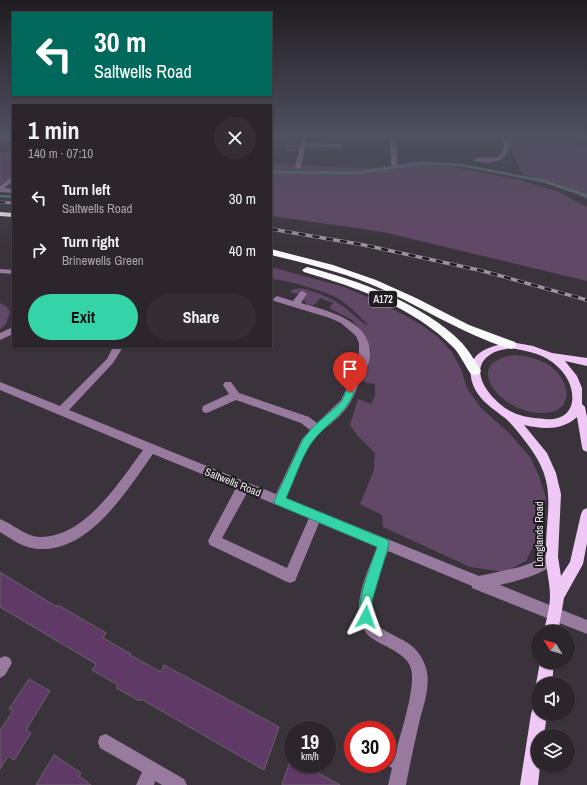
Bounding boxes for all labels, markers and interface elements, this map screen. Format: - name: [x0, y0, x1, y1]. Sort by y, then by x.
- text: 30 m: [94, 23, 146, 61]
- icon: left: [28, 28, 80, 80]
- text: Saltwells Road: [94, 59, 192, 84]
- text: 1 min: [28, 114, 79, 146]
- button: close: [214, 117, 256, 159]
- text: 140 m · 07:10: [28, 145, 93, 162]
- text: Turn left: [62, 179, 110, 200]
- icon: left: [28, 187, 50, 209]
- text: 30 m: [229, 188, 256, 209]
- text: Saltwells Road: [62, 200, 133, 217]
- text: Turn right: [62, 231, 119, 252]
- icon: right: [28, 239, 50, 261]
- text: 40 m: [229, 240, 256, 261]
- text: Brinewells Green: [62, 252, 144, 269]
- road number: A172: [369, 291, 397, 307]
- button: Exit: [28, 294, 138, 340]
- button: Share: [146, 294, 256, 340]
- pin: [333, 352, 367, 393]
- icon: arrive: [339, 358, 361, 380]
- street label: Saltwells Road: [203, 464, 263, 500]
- street label: Longlands Road: [532, 501, 546, 567]
- position arrow: [345, 596, 387, 638]
- north arrow: [531, 625, 575, 669]
- map controls: [531, 625, 575, 773]
- button: sound: [531, 677, 575, 721]
- speed limit sign: 30: [344, 721, 396, 773]
- text: 19: [301, 728, 319, 755]
- button: layers: [531, 729, 575, 773]
- text: km/h: [301, 750, 319, 763]

